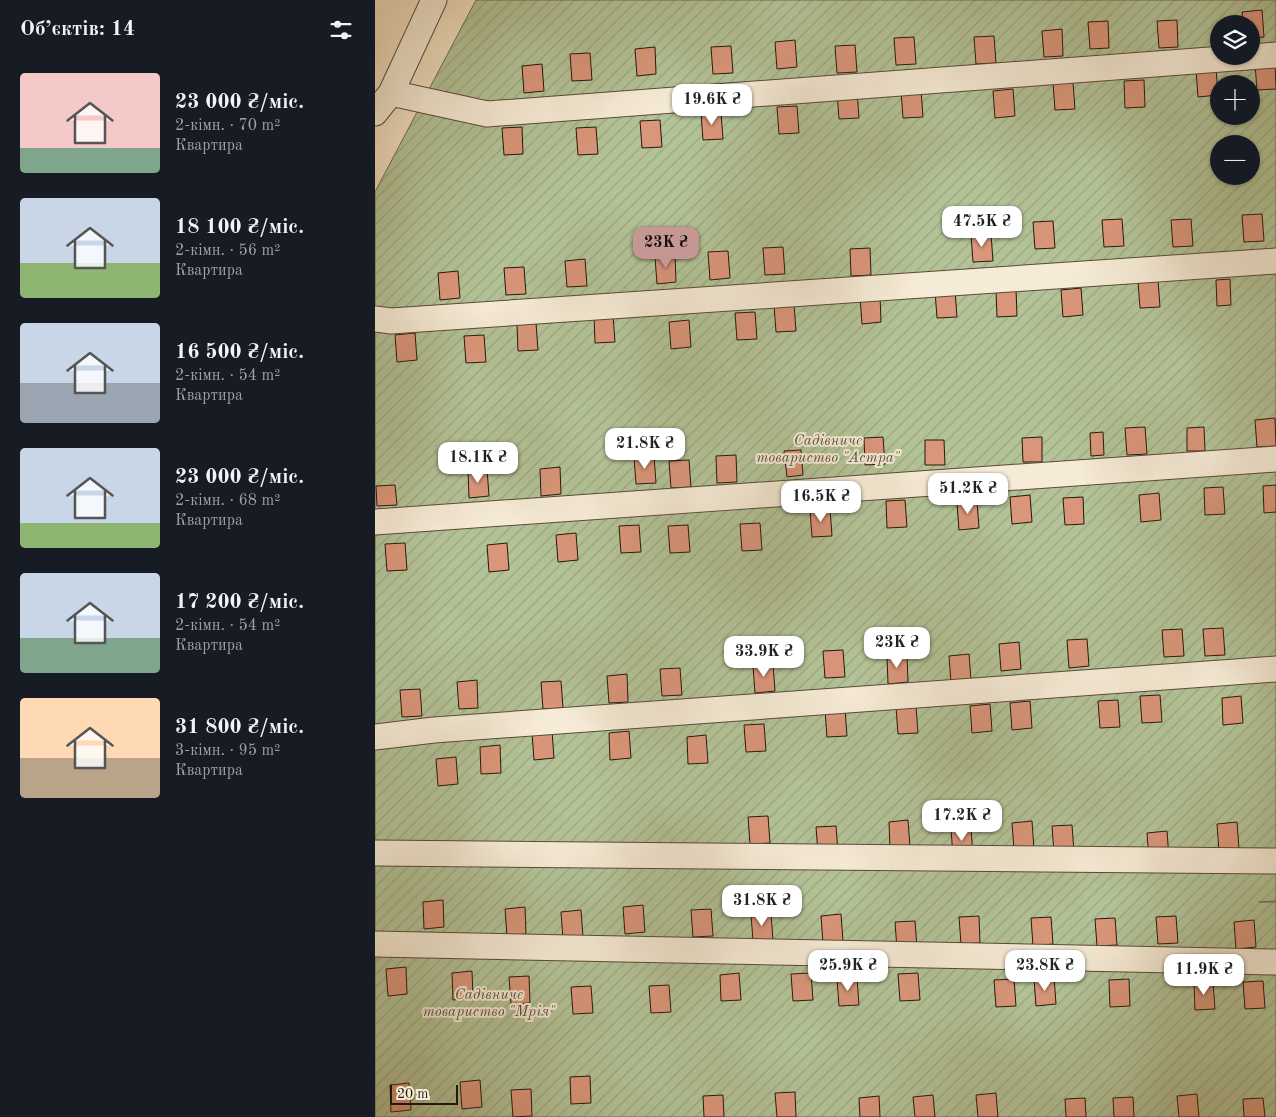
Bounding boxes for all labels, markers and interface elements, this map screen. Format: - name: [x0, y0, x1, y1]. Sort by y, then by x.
- map controls: [1210, 15, 1260, 185]
- button: layers: [1210, 15, 1260, 65]
- icon: filters: [327, 16, 355, 44]
- text: Об’єктів: 14: [20, 19, 135, 40]
- button: +: [1210, 75, 1260, 125]
- pin: 19.6K ₴: [666, 84, 758, 126]
- text: 23 000 ₴/міс.: [175, 92, 304, 113]
- text: 19.6K ₴: [683, 92, 741, 108]
- icon: home: [60, 93, 120, 153]
- text: 2-кімн. · 70 m²: [175, 118, 280, 134]
- button: −: [1210, 135, 1260, 185]
- text: Квартира: [175, 138, 243, 154]
- pin: 47.5K ₴: [936, 206, 1028, 248]
- text: 47.5K ₴: [953, 214, 1011, 230]
- text: 18 100 ₴/міс.: [175, 217, 304, 238]
- icon: home: [60, 218, 120, 278]
- pin: 23K ₴: [631, 226, 701, 269]
- text: 23K ₴: [644, 235, 688, 251]
- text: 2-кімн. · 56 m²: [175, 243, 280, 259]
- text: Квартира: [175, 263, 243, 279]
- text: 16 500 ₴/міс.: [175, 342, 304, 363]
- icon: home: [60, 343, 120, 403]
- text: 2-кімн. · 54 m²: [175, 368, 280, 384]
- text: Квартира: [175, 388, 243, 404]
- pin: 21.8K ₴: [599, 428, 691, 470]
- park label: Садівниче товариство "Астра": [756, 434, 901, 466]
- text: 21.8K ₴: [616, 436, 674, 452]
- pin: 18.1K ₴: [432, 442, 524, 484]
- text: 18.1K ₴: [449, 450, 507, 466]
- text: 23 000 ₴/міс.: [175, 467, 304, 488]
- icon: home: [60, 468, 120, 528]
- pin: 51.2K ₴: [922, 472, 1014, 515]
- pin: 16.5K ₴: [775, 480, 867, 523]
- text: 51.2K ₴: [939, 481, 997, 497]
- text: 16.5K ₴: [792, 489, 850, 505]
- text: 2-кімн. · 68 m²: [175, 493, 280, 509]
- text: Квартира: [175, 513, 243, 529]
- text: 17 200 ₴/міс.: [175, 592, 304, 613]
- icon: home: [60, 593, 120, 653]
- text: 2-кімн. · 54 m²: [175, 618, 280, 634]
- pin: 23K ₴: [862, 626, 932, 669]
- text: 23K ₴: [875, 635, 919, 651]
- pin: 33.9K ₴: [718, 636, 810, 678]
- text: Квартира: [175, 638, 243, 654]
- text: 33.9K ₴: [735, 644, 793, 660]
- text: 31 800 ₴/міс.: [175, 717, 304, 738]
- icon: home: [60, 718, 120, 778]
- text: 3-кімн. · 95 m²: [175, 743, 280, 759]
- text: Квартира: [175, 763, 243, 779]
- pin: 17.2K ₴: [916, 800, 1008, 842]
- text: 17.2K ₴: [933, 808, 991, 824]
- pin: 31.8K ₴: [716, 884, 808, 927]
- text: 31.8K ₴: [733, 893, 791, 909]
- pin: 25.9K ₴: [802, 950, 894, 992]
- pin: 23.8K ₴: [999, 950, 1091, 992]
- pin: 11.9K ₴: [1158, 954, 1250, 996]
- text: 25.9K ₴: [819, 958, 877, 974]
- text: 23.8K ₴: [1016, 958, 1074, 974]
- text: 11.9K ₴: [1175, 962, 1233, 978]
- park label: Садівниче товариство "Мрія": [423, 988, 556, 1020]
- scale bar: [390, 1082, 457, 1105]
- text: 20 m: [397, 1087, 428, 1101]

